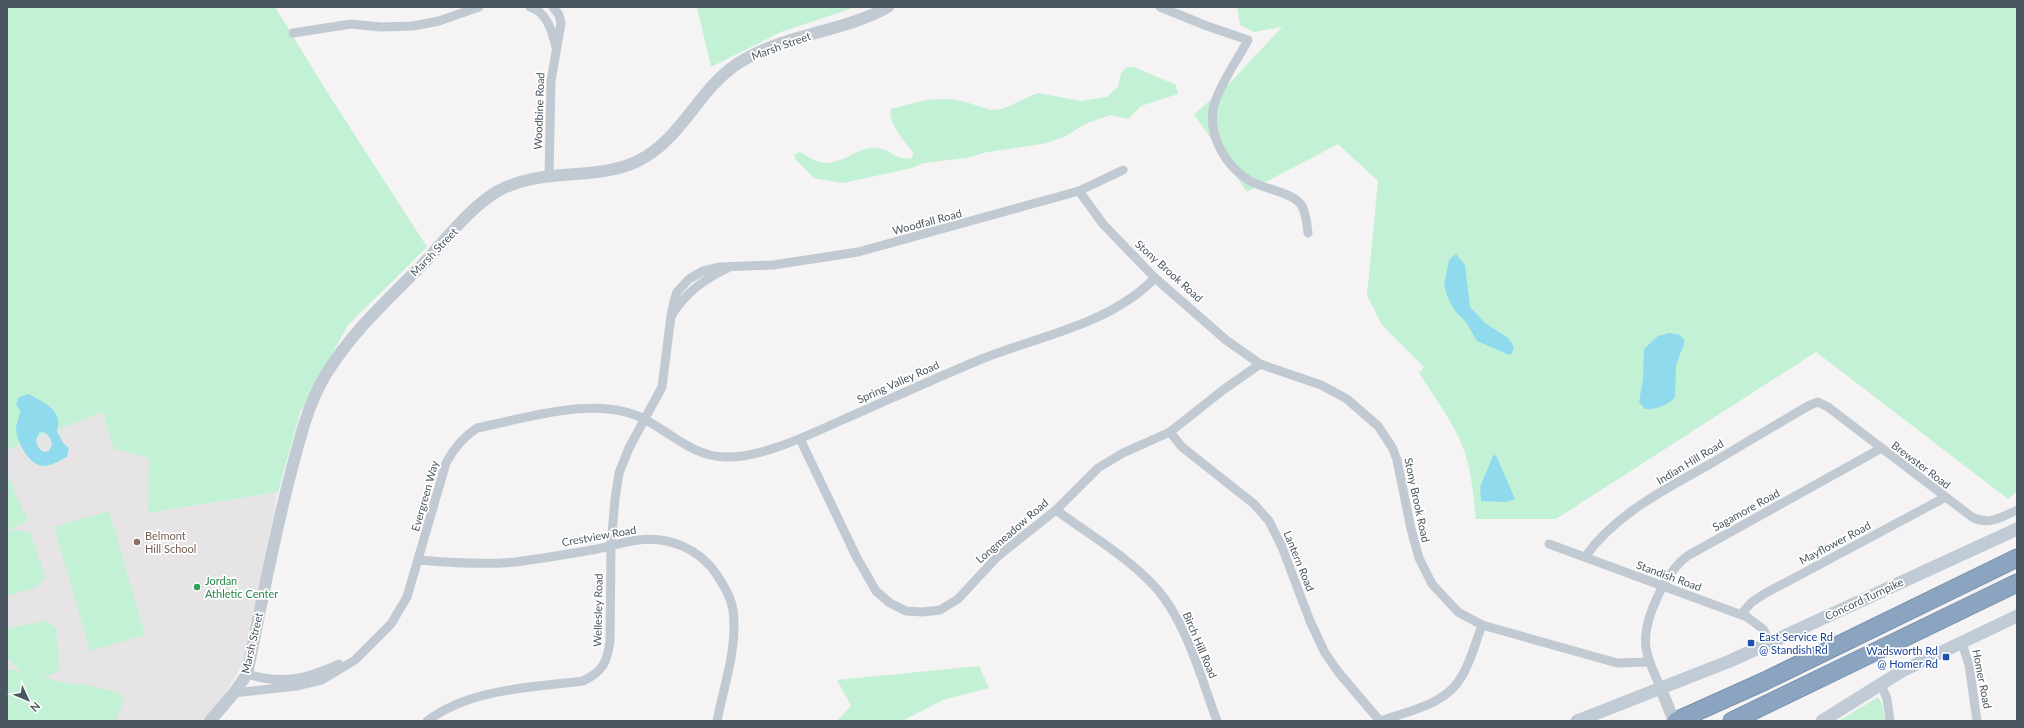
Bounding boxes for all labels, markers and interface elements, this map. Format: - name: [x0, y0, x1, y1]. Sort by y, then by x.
- street label: Marsh Street: [749, 29, 812, 62]
- street label: Woodbine Road: [531, 72, 546, 150]
- street label: Woodfall Road: [891, 206, 963, 237]
- street label: Marsh Street: [407, 225, 460, 279]
- street label: Stony Brook Road: [1133, 237, 1206, 304]
- street label: Spring Valley Road: [855, 358, 941, 405]
- street label: Indian Hill Road: [1654, 436, 1726, 487]
- street label: Brewster Road: [1889, 438, 1953, 491]
- street label: Stony Brook Road: [1402, 456, 1433, 543]
- street label: Evergreen Way: [408, 459, 441, 533]
- street label: Sagamore Road: [1710, 486, 1782, 533]
- street label: Longmeadow Road: [973, 496, 1051, 566]
- street label: Mayflower Road: [1797, 518, 1873, 567]
- street label: Crestview Road: [561, 523, 637, 548]
- place label: Belmont Hill School: [145, 529, 196, 555]
- street label: Lantern Road: [1281, 529, 1318, 593]
- marker: Belmont Hill School: [132, 537, 142, 547]
- street label: Standish Road: [1635, 558, 1703, 593]
- street label: Wellesley Road: [590, 573, 605, 647]
- place label: Jordan Athletic Center: [205, 574, 278, 600]
- street label: Concord Turnpike: [1823, 575, 1905, 622]
- marker: Jordan Athletic Center: [192, 582, 202, 592]
- street label: Birch Hill Road: [1181, 610, 1220, 680]
- street label: Marsh Street: [238, 611, 265, 675]
- place label: East Service Rd @ Standish Rd: [1759, 630, 1833, 656]
- marker: East Service Rd @ Standish Rd: [1746, 638, 1756, 648]
- place label: Wadsworth Rd @ Homer Rd: [1866, 644, 1938, 670]
- street label: Homer Road: [1970, 648, 1995, 710]
- marker: Wadsworth Rd @ Homer Rd: [1941, 652, 1951, 662]
- north arrow: [8, 680, 48, 720]
- text: N: [28, 700, 43, 715]

